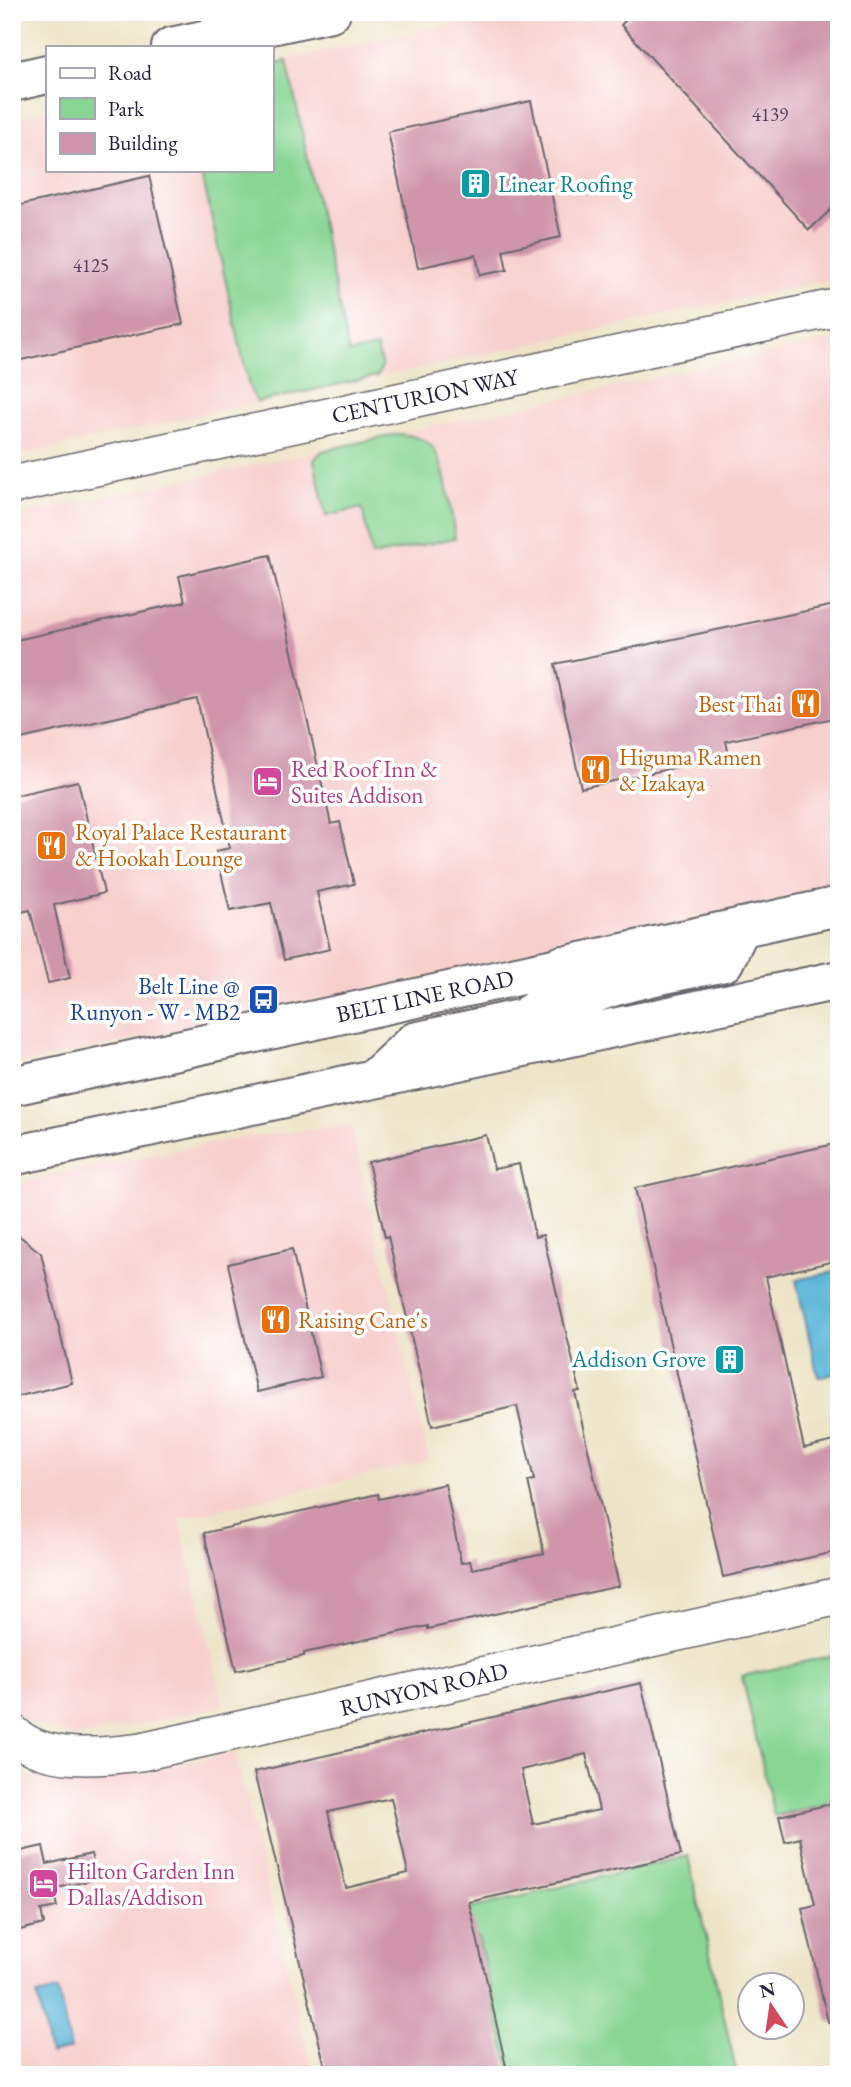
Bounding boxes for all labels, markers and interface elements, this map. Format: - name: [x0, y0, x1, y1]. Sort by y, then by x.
- legend: [46, 46, 273, 172]
- text: Road: [108, 59, 152, 86]
- text: Park: [108, 95, 145, 122]
- house number: 4139: [752, 102, 788, 127]
- text: Building: [108, 129, 178, 156]
- building icon: Linear Roofing: [458, 167, 492, 201]
- place label: Linear Roofing: [498, 169, 634, 199]
- house number: 4125: [73, 253, 109, 278]
- street label: CENTURION WAY: [329, 361, 523, 430]
- restaurant icon: Best Thai: [788, 687, 822, 721]
- place label: Best Thai: [698, 689, 782, 719]
- place label: Higuma Ramen & Izakaya: [619, 742, 762, 798]
- restaurant icon: Higuma Ramen & Izakaya: [579, 753, 613, 787]
- place label: Red Roof Inn & Suites Addison: [291, 754, 438, 810]
- hotel icon: Red Roof Inn & Suites Addison: [251, 765, 285, 799]
- place label: Royal Palace Restaurant & Hookah Lounge: [75, 817, 287, 873]
- restaurant icon: Royal Palace Restaurant & Hookah Lounge: [35, 828, 69, 862]
- street label: BELT LINE ROAD: [333, 963, 517, 1029]
- place label: Belt Line @ Runyon - W - MB2: [70, 971, 240, 1027]
- bus stop icon: Belt Line @ Runyon - W - MB2: [246, 982, 280, 1016]
- restaurant icon: Raising Cane's: [258, 1303, 292, 1337]
- place label: Raising Cane's: [298, 1305, 428, 1335]
- building icon: Addison Grove: [712, 1342, 746, 1376]
- place label: Addison Grove: [571, 1344, 706, 1374]
- street label: RUNYON ROAD: [337, 1655, 511, 1723]
- place label: Hilton Garden Inn Dallas/Addison: [67, 1856, 235, 1912]
- hotel icon: Hilton Garden Inn Dallas/Addison: [27, 1867, 61, 1901]
- north arrow: [736, 1972, 806, 2042]
- text: N: [757, 1976, 778, 2004]

